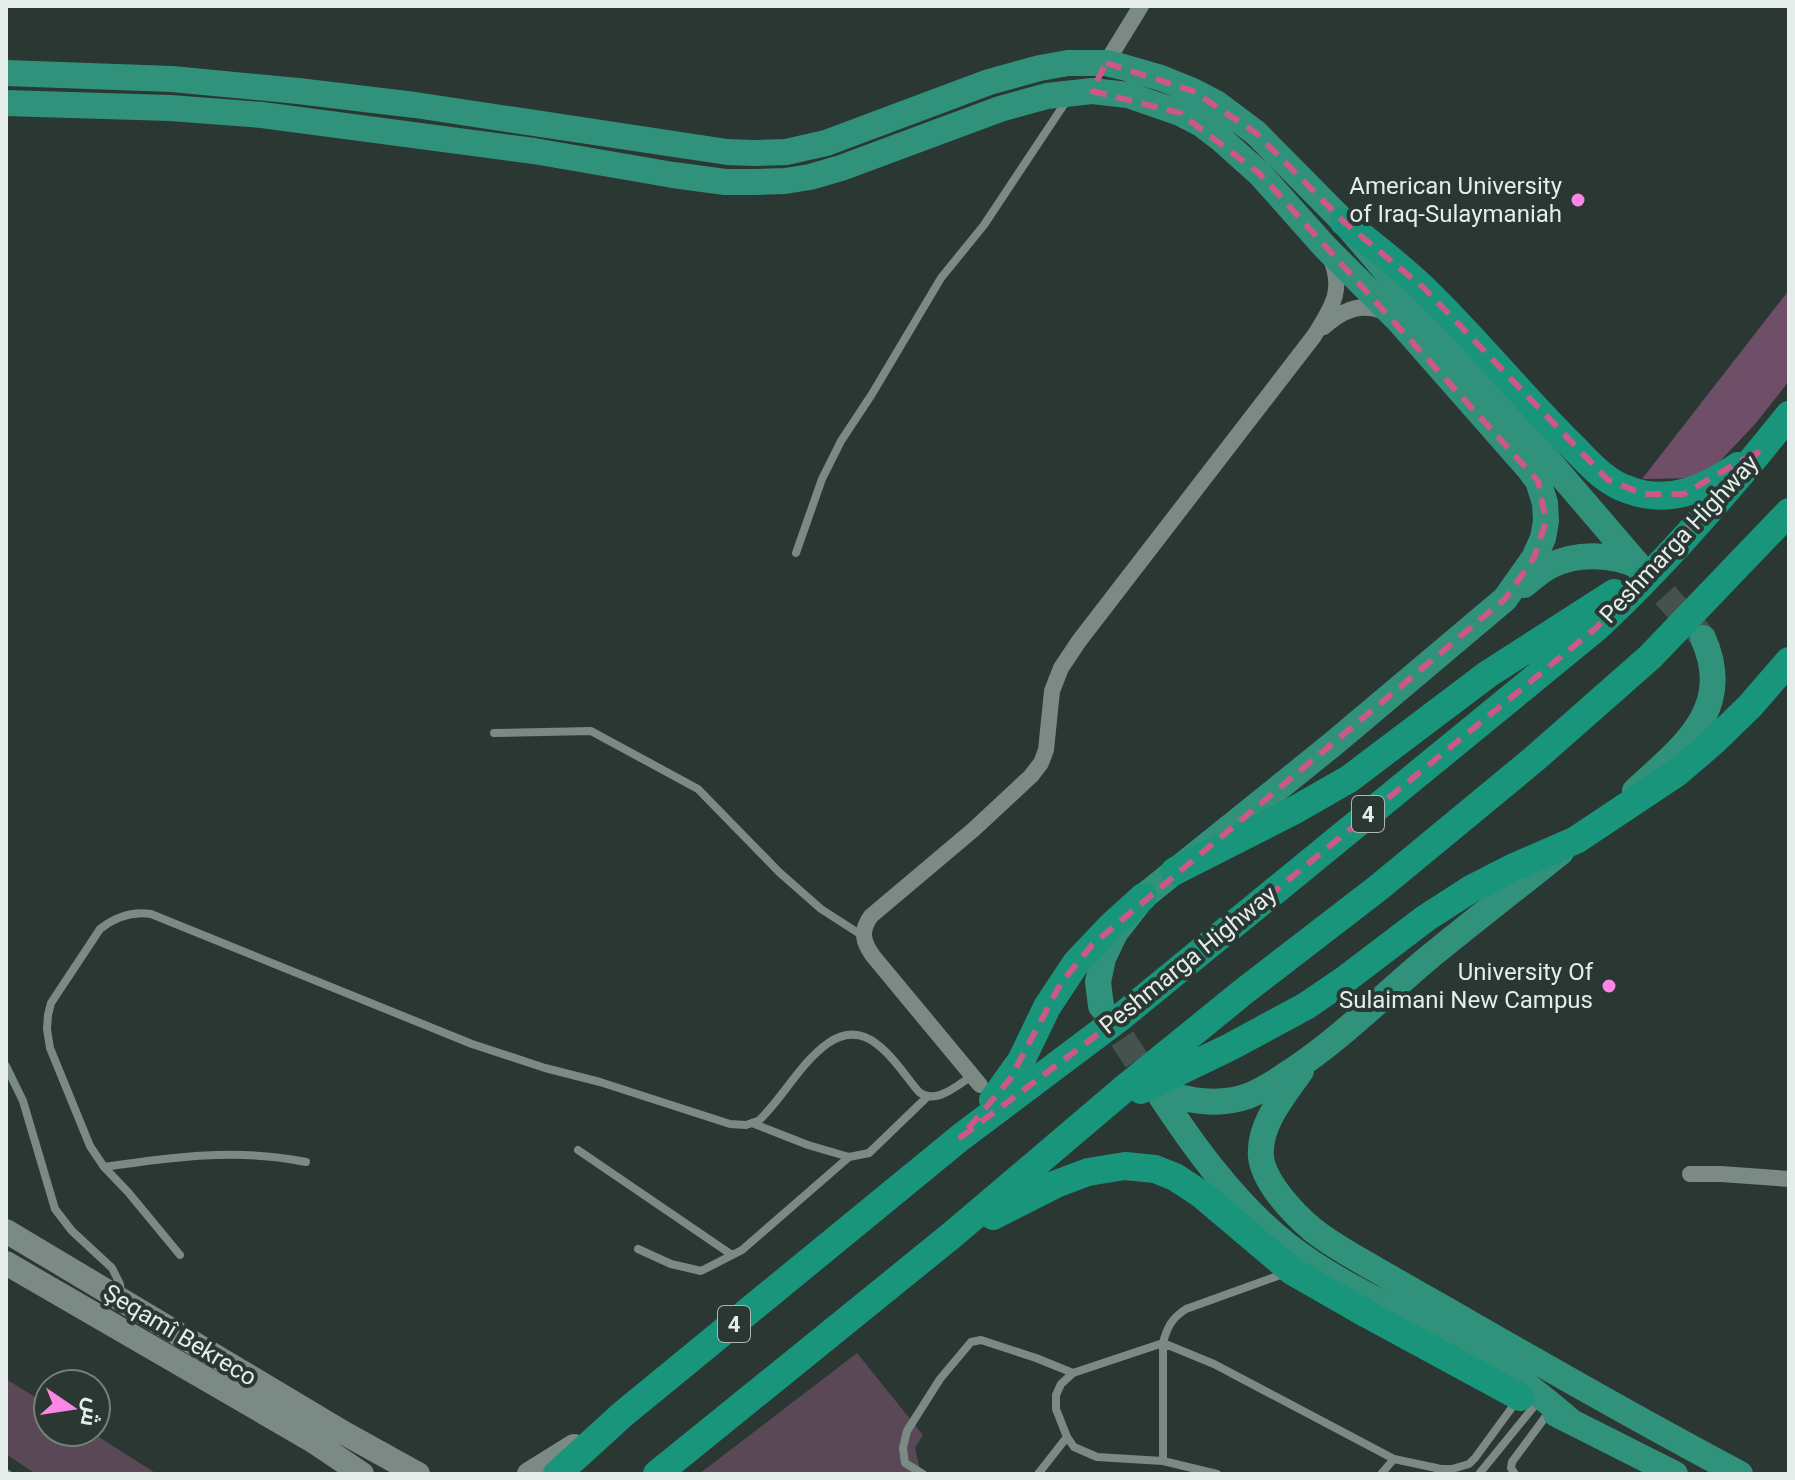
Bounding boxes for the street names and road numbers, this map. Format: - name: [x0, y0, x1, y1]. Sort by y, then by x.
- street label: Peshmarga Highway: [1594, 449, 1765, 629]
- road number: 4: [1352, 796, 1384, 832]
- street label: Peshmarga Highway: [1094, 880, 1283, 1040]
- street label: Şeqamî Bekreco: [98, 1278, 262, 1392]
- road number: 4: [718, 1306, 750, 1342]

